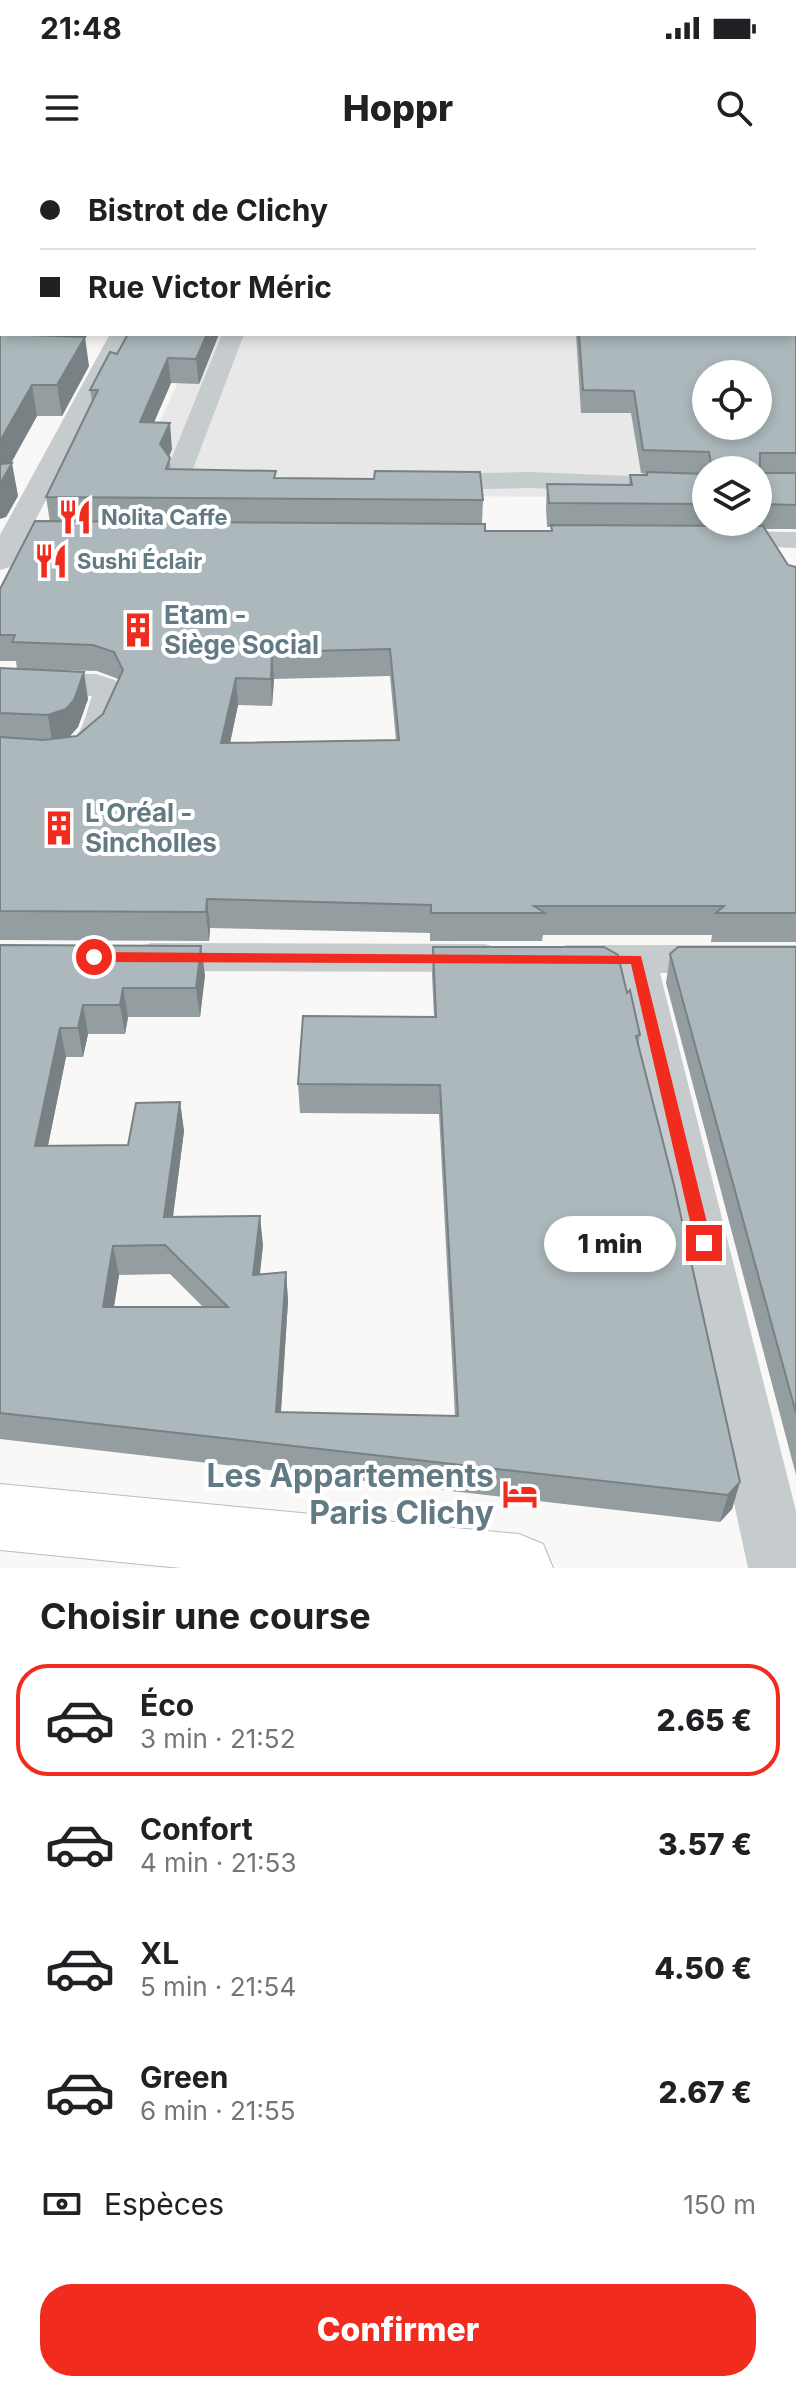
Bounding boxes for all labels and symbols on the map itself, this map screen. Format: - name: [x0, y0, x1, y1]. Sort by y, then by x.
- restaurant icon: Nolita Caffe: [56, 498, 94, 536]
- place label: Nolita Caffe: [101, 504, 228, 530]
- restaurant icon: Sushi Éclair: [32, 542, 70, 580]
- place label: Sushi Éclair: [77, 548, 202, 574]
- place label: Etam - Siège Social: [164, 599, 319, 660]
- building icon: Etam - Siège Social: [119, 611, 157, 649]
- place label: L'Oréal - Sincholles: [85, 797, 217, 858]
- building icon: L'Oréal - Sincholles: [40, 809, 78, 847]
- route start: [76, 939, 112, 975]
- callout: 1 min: [544, 1215, 676, 1271]
- route end: [686, 1225, 722, 1261]
- place label: Les Appartements Paris Clichy: [207, 1456, 494, 1532]
- hotel icon: Les Appartements Paris Clichy: [501, 1475, 539, 1513]

